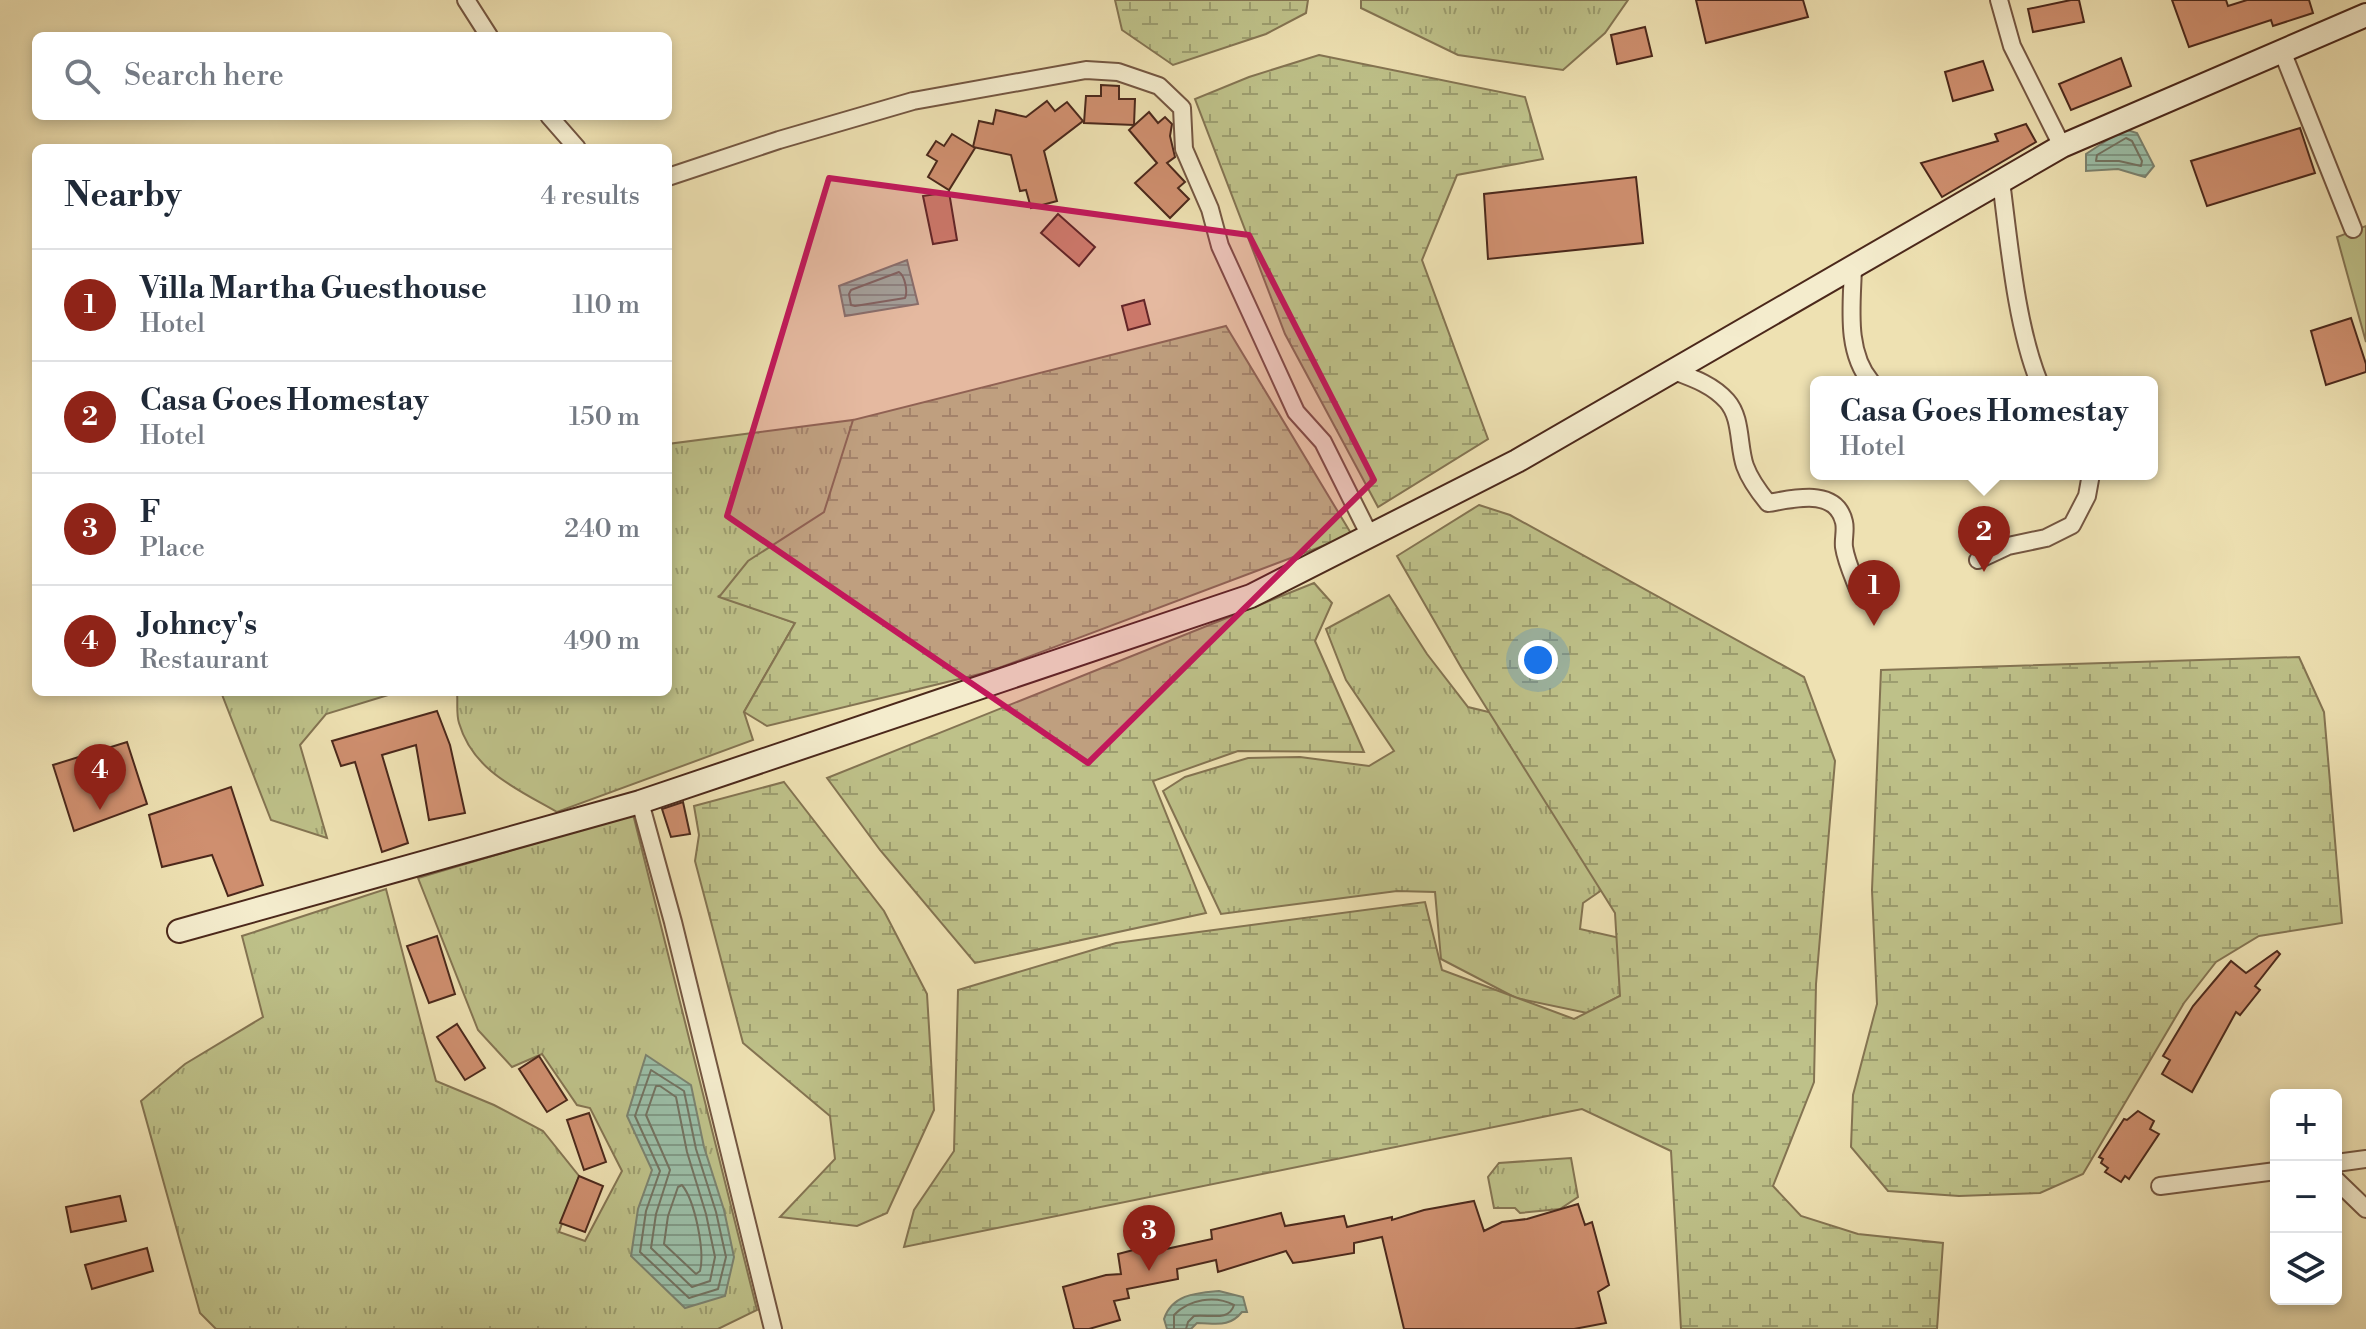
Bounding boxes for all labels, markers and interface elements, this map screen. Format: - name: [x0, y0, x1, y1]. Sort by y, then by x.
- search box: [32, 32, 672, 120]
- icon: search: [60, 54, 104, 98]
- text: Search here: [124, 57, 284, 95]
- text: Nearby: [64, 175, 182, 217]
- text: 4 results: [541, 180, 640, 212]
- text: Villa Martha Guesthouse: [140, 270, 487, 308]
- text: 1: [84, 289, 96, 321]
- text: 110 m: [572, 289, 640, 321]
- text: Hotel: [140, 308, 205, 340]
- popup: [1810, 376, 2158, 480]
- text: Casa Goes Homestay: [140, 382, 428, 420]
- text: Casa Goes Homestay: [1840, 393, 2128, 431]
- text: 2: [82, 401, 98, 433]
- text: 150 m: [569, 401, 640, 433]
- text: Hotel: [140, 420, 205, 452]
- text: Hotel: [1840, 431, 1905, 463]
- text: F: [140, 494, 161, 532]
- pin: 2: [1958, 506, 2010, 572]
- text: 3: [82, 513, 98, 545]
- text: 240 m: [564, 513, 640, 545]
- text: Place: [140, 532, 205, 564]
- pin: 1: [1848, 560, 1900, 626]
- text: Johncy's: [140, 606, 257, 644]
- text: 4: [81, 625, 99, 657]
- text: 490 m: [563, 625, 640, 657]
- your location: [1518, 640, 1558, 680]
- text: Restaurant: [140, 644, 269, 676]
- pin: 4: [74, 744, 126, 810]
- map controls: [2270, 1089, 2342, 1305]
- button: +: [2270, 1089, 2342, 1161]
- button: −: [2270, 1161, 2342, 1233]
- pin: 3: [1123, 1205, 1175, 1271]
- button: layers: [2270, 1233, 2342, 1305]

